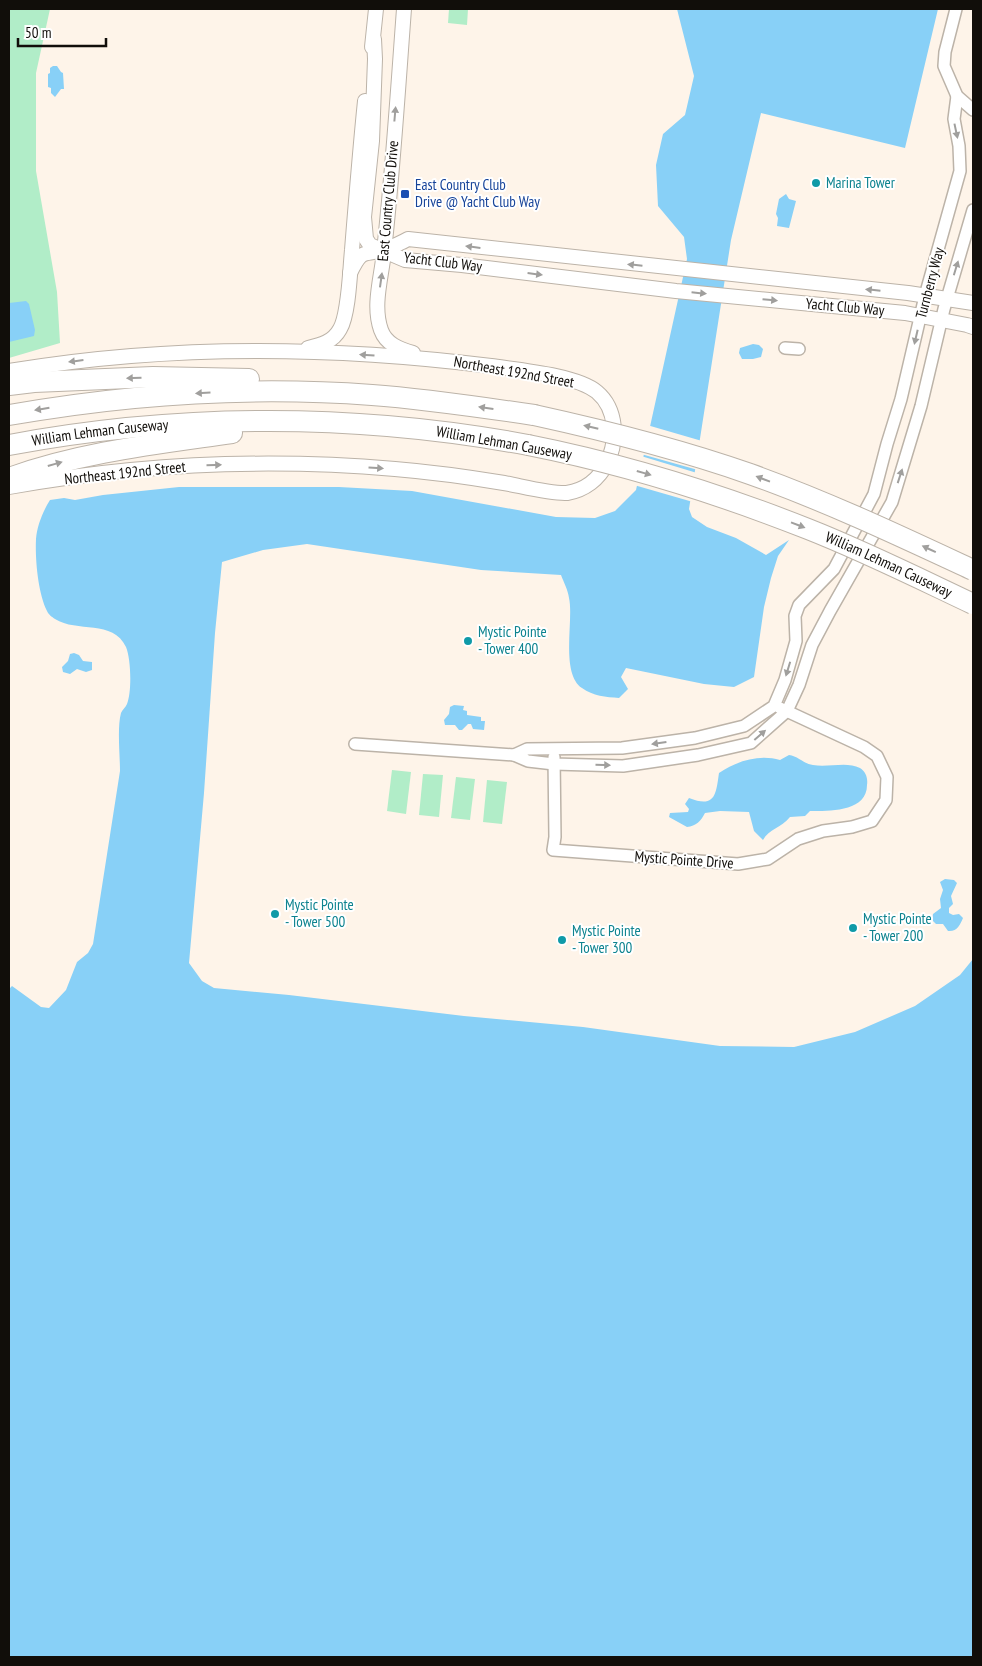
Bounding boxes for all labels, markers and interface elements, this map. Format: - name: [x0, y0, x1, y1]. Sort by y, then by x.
- scale bar: [18, 15, 105, 47]
- text: 50 m: [25, 23, 51, 42]
- one-way arrow: [392, 106, 400, 122]
- one-way arrow: [952, 124, 960, 139]
- street label: East Country Club Drive: [373, 140, 402, 262]
- place label: Marina Tower: [826, 173, 896, 192]
- place label: East Country Club Drive @ Yacht Club Way: [415, 175, 540, 211]
- marker: Marina Tower: [810, 177, 822, 189]
- marker: East Country Club Drive @ Yacht Club Way: [399, 188, 411, 200]
- one-way arrow: [465, 243, 481, 251]
- street label: Turnberry Way: [911, 245, 948, 321]
- street label: Yacht Club Way: [403, 247, 484, 276]
- one-way arrow: [626, 260, 642, 268]
- one-way arrow: [953, 260, 961, 275]
- one-way arrow: [527, 270, 543, 278]
- one-way arrow: [377, 272, 385, 288]
- one-way arrow: [865, 285, 881, 293]
- one-way arrow: [691, 289, 707, 297]
- street label: Yacht Club Way: [805, 294, 885, 319]
- one-way arrow: [762, 296, 778, 304]
- one-way arrow: [912, 329, 920, 344]
- one-way arrow: [358, 350, 374, 358]
- street label: Northeast 192nd Street: [452, 352, 576, 391]
- one-way arrow: [68, 357, 84, 365]
- one-way arrow: [126, 374, 142, 382]
- one-way arrow: [195, 389, 211, 397]
- one-way arrow: [477, 404, 493, 412]
- one-way arrow: [33, 405, 49, 413]
- street label: William Lehman Causeway: [30, 415, 169, 450]
- street label: William Lehman Causeway: [435, 421, 574, 464]
- one-way arrow: [584, 423, 599, 431]
- street label: Northeast 192nd Street: [63, 457, 187, 488]
- one-way arrow: [48, 459, 63, 467]
- one-way arrow: [206, 461, 222, 469]
- one-way arrow: [368, 464, 384, 472]
- one-way arrow: [636, 469, 651, 477]
- one-way arrow: [897, 469, 904, 484]
- one-way arrow: [756, 475, 771, 482]
- one-way arrow: [791, 521, 806, 529]
- street label: William Lehman Causeway: [823, 527, 956, 602]
- one-way arrow: [922, 545, 936, 553]
- place label: Mystic Pointe - Tower 400: [478, 622, 547, 658]
- marker: Mystic Pointe - Tower 400: [462, 635, 474, 647]
- one-way arrow: [783, 662, 791, 677]
- one-way arrow: [754, 730, 766, 741]
- one-way arrow: [651, 739, 667, 747]
- one-way arrow: [595, 761, 611, 769]
- street label: Mystic Pointe Drive: [634, 847, 734, 872]
- place label: Mystic Pointe - Tower 500: [285, 895, 354, 931]
- marker: Mystic Pointe - Tower 500: [269, 908, 281, 920]
- place label: Mystic Pointe - Tower 200: [863, 909, 932, 945]
- place label: Mystic Pointe - Tower 300: [572, 921, 641, 957]
- marker: Mystic Pointe - Tower 200: [847, 922, 859, 934]
- marker: Mystic Pointe - Tower 300: [556, 934, 568, 946]

